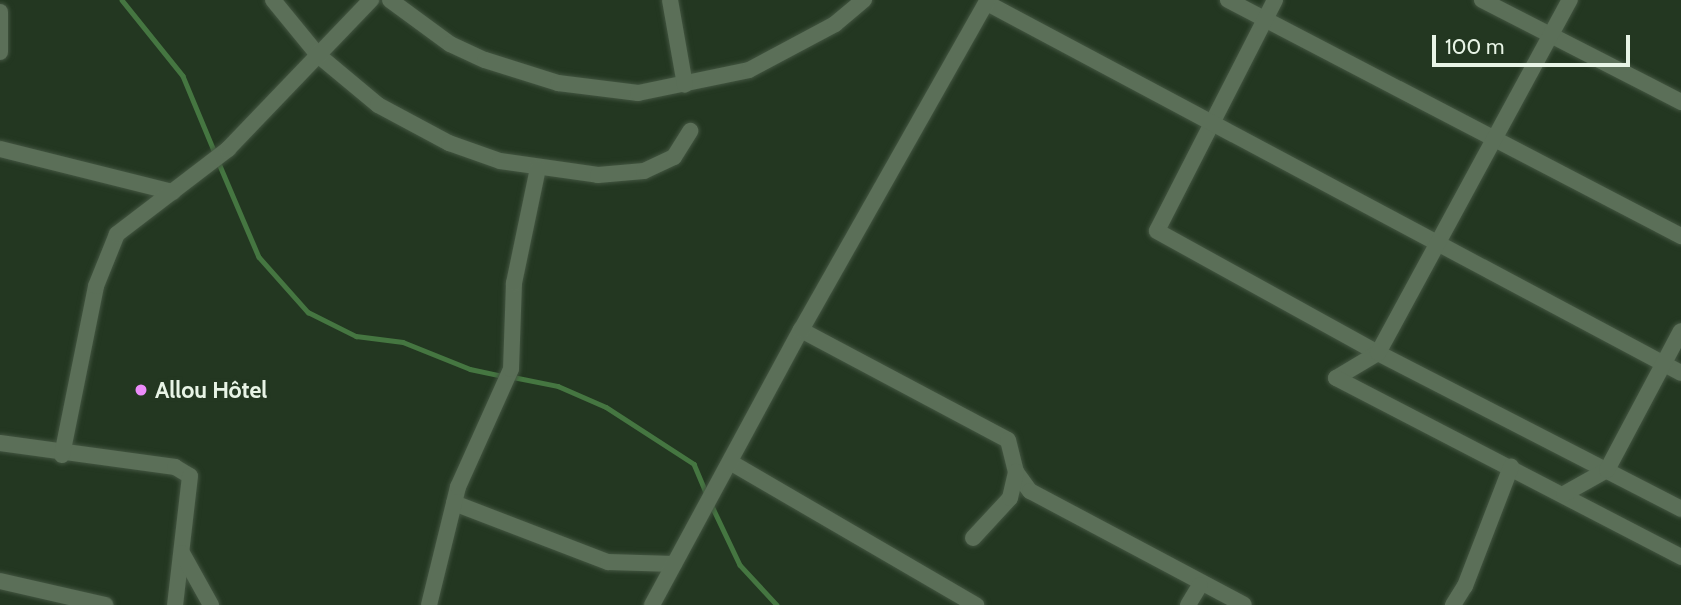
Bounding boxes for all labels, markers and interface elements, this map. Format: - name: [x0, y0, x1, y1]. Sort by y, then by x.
- scale bar: [1436, 21, 1634, 65]
- text: 100 m: [1445, 34, 1504, 59]
- place label: Allou Hôtel: [155, 376, 267, 404]
- marker: Allou Hôtel: [133, 382, 149, 398]

